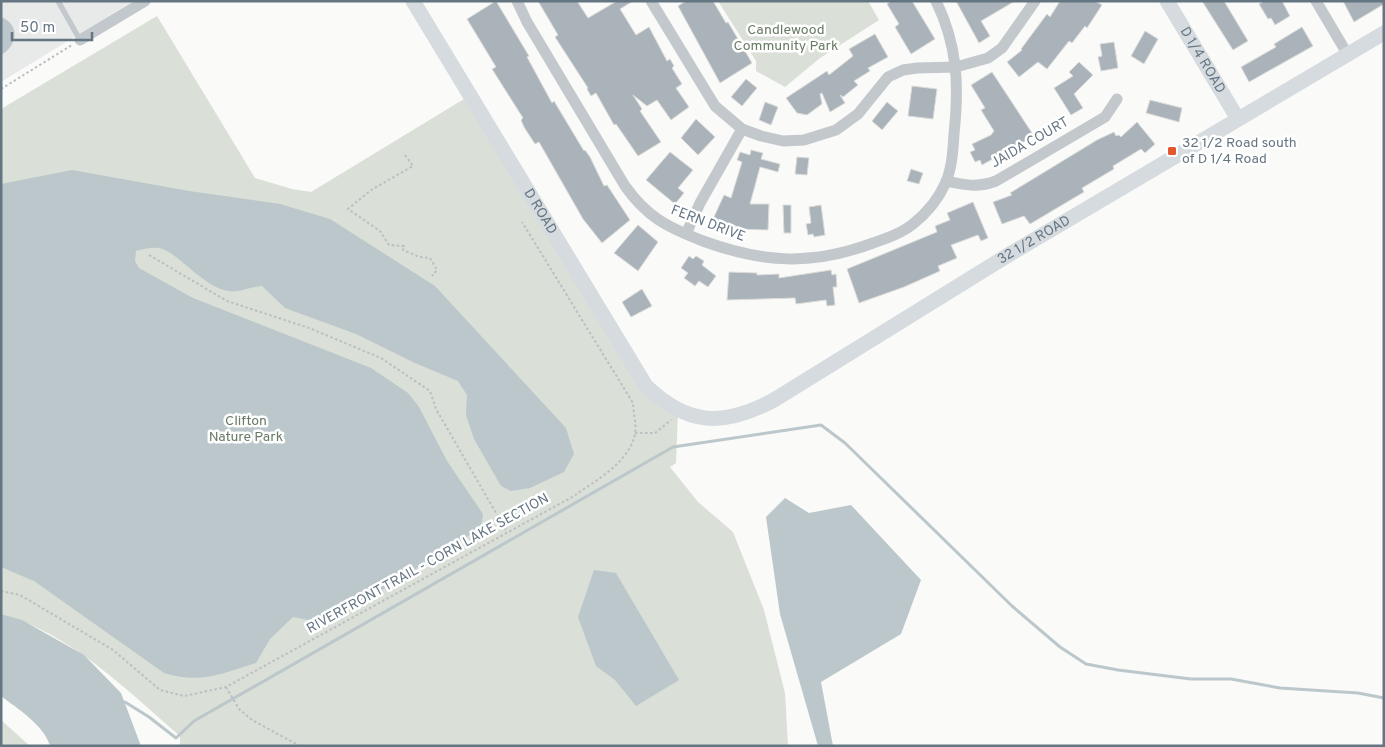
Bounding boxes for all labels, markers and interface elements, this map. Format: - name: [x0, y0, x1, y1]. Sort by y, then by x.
- scale bar: [12, 10, 92, 42]
- text: 50 m: [20, 19, 55, 38]
- park label: Candlewood Community Park: [734, 22, 838, 55]
- street label: D 1/4 ROAD: [1176, 24, 1229, 96]
- street label: JAIDA COURT: [988, 114, 1072, 172]
- place label: 32 1/2 Road south of D 1/4 Road: [1182, 135, 1297, 168]
- marker: 32 1/2 Road south of D 1/4 Road: [1166, 145, 1178, 157]
- street label: D ROAD: [520, 185, 561, 237]
- street label: FERN DRIVE: [668, 202, 748, 246]
- street label: 32 1/2 ROAD: [994, 212, 1073, 268]
- park label: Clifton Nature Park: [209, 413, 283, 446]
- street label: RIVERFRONT TRAIL - CORN LAKE SECTION: [304, 490, 552, 638]

